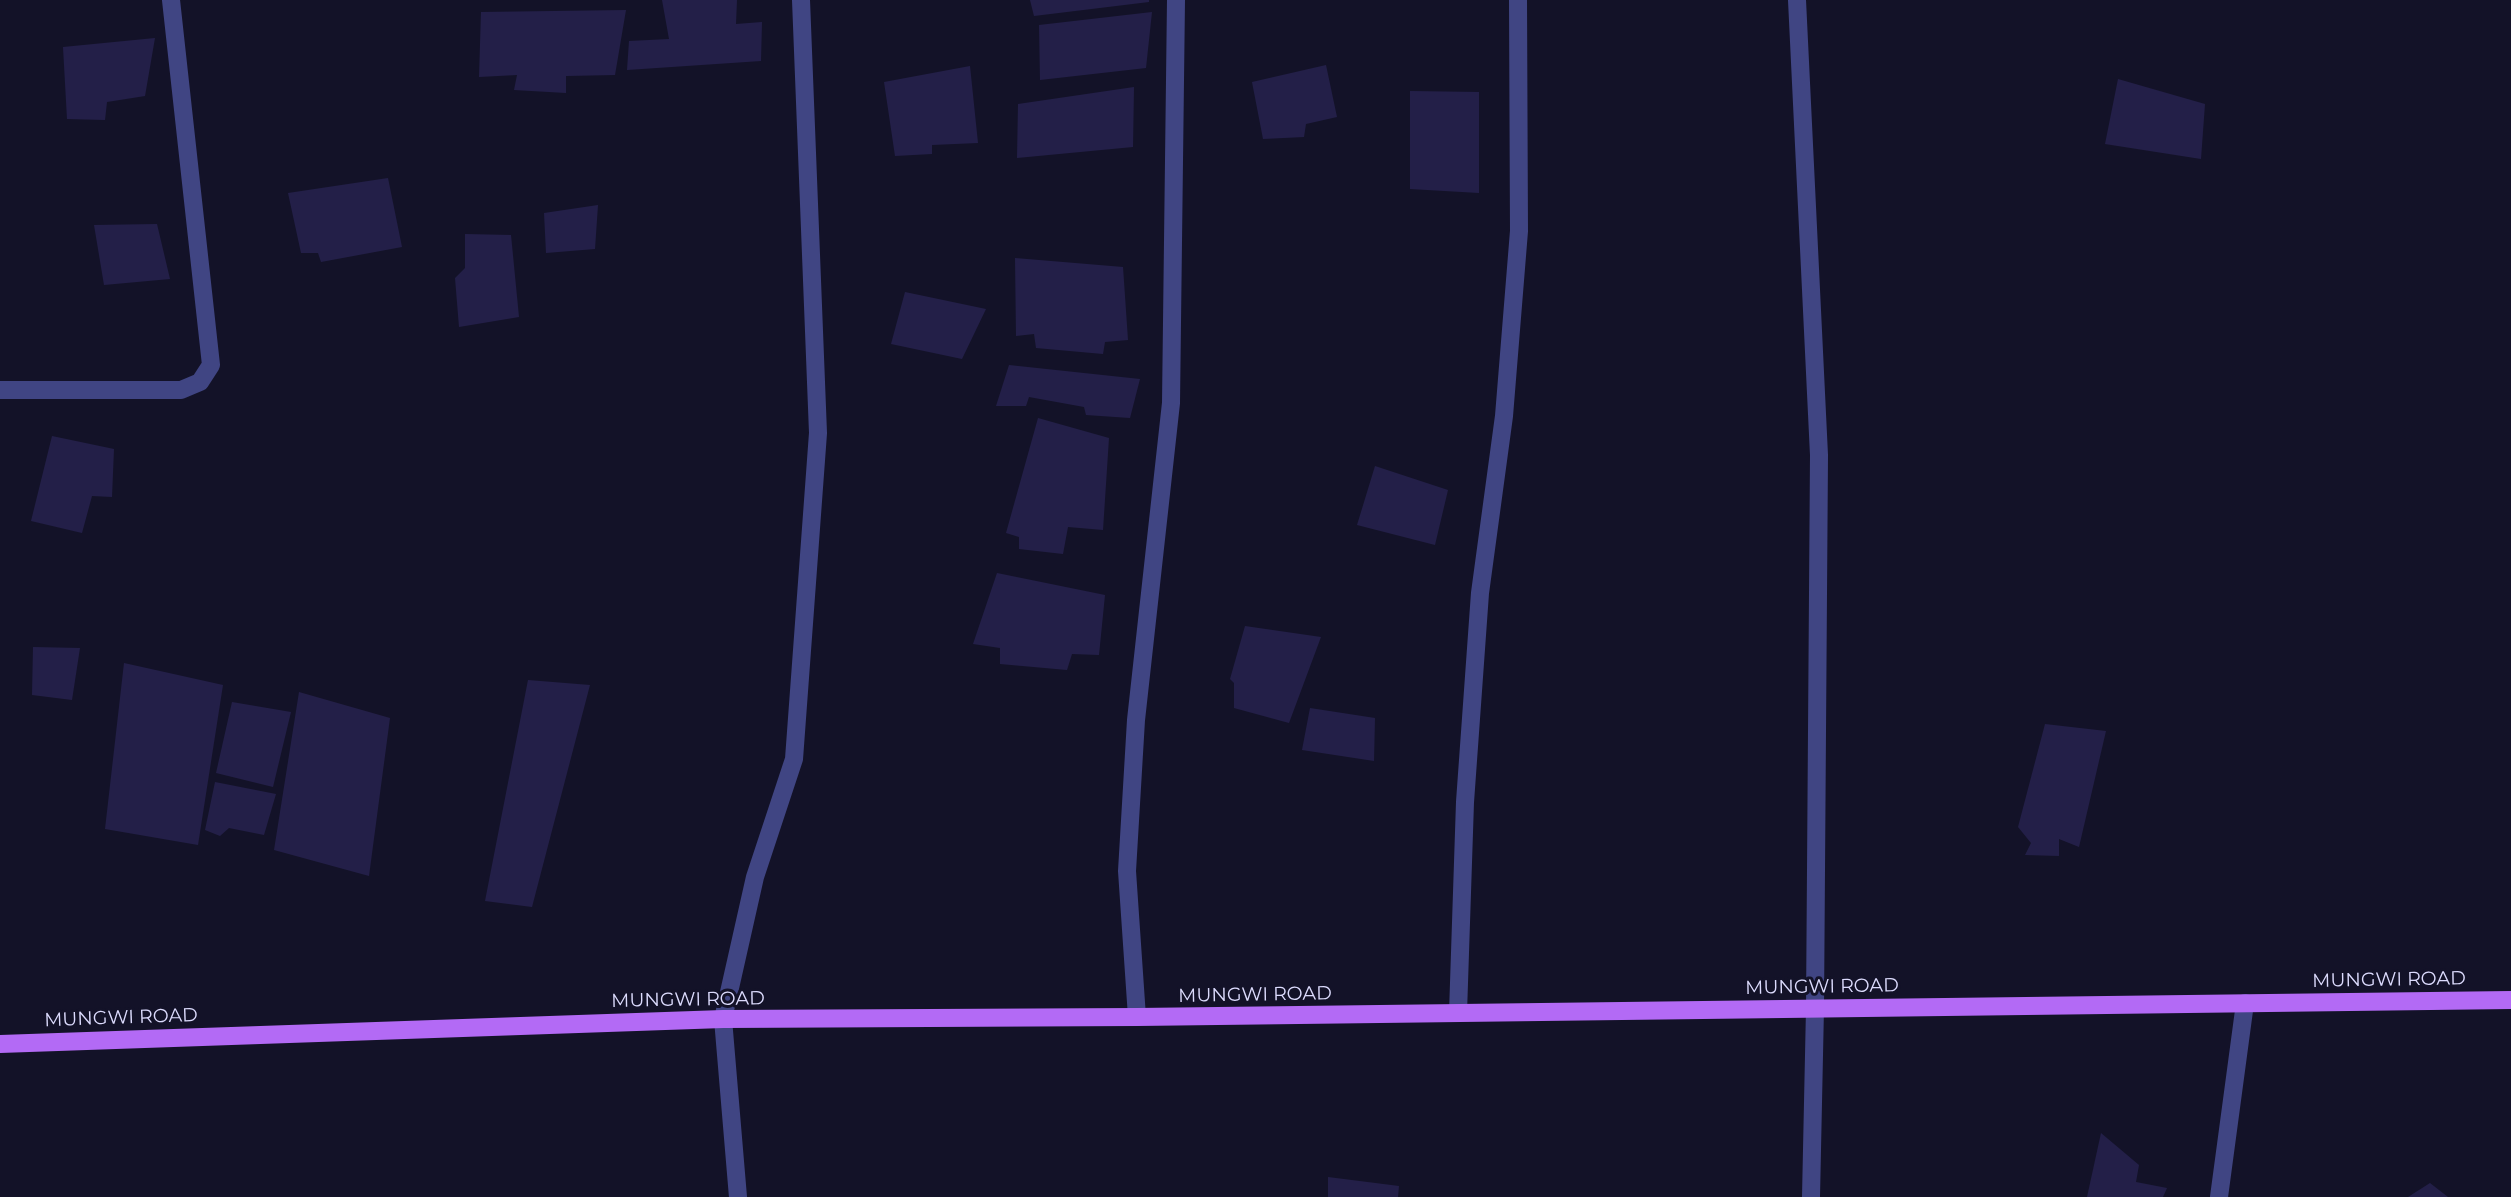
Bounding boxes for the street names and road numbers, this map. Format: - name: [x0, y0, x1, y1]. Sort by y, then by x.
- street label: MUNGWI ROAD: [2312, 967, 2466, 993]
- street label: MUNGWI ROAD: [1745, 974, 1899, 1000]
- street label: MUNGWI ROAD: [1178, 982, 1332, 1008]
- street label: MUNGWI ROAD: [611, 987, 765, 1013]
- street label: MUNGWI ROAD: [44, 1004, 198, 1032]

